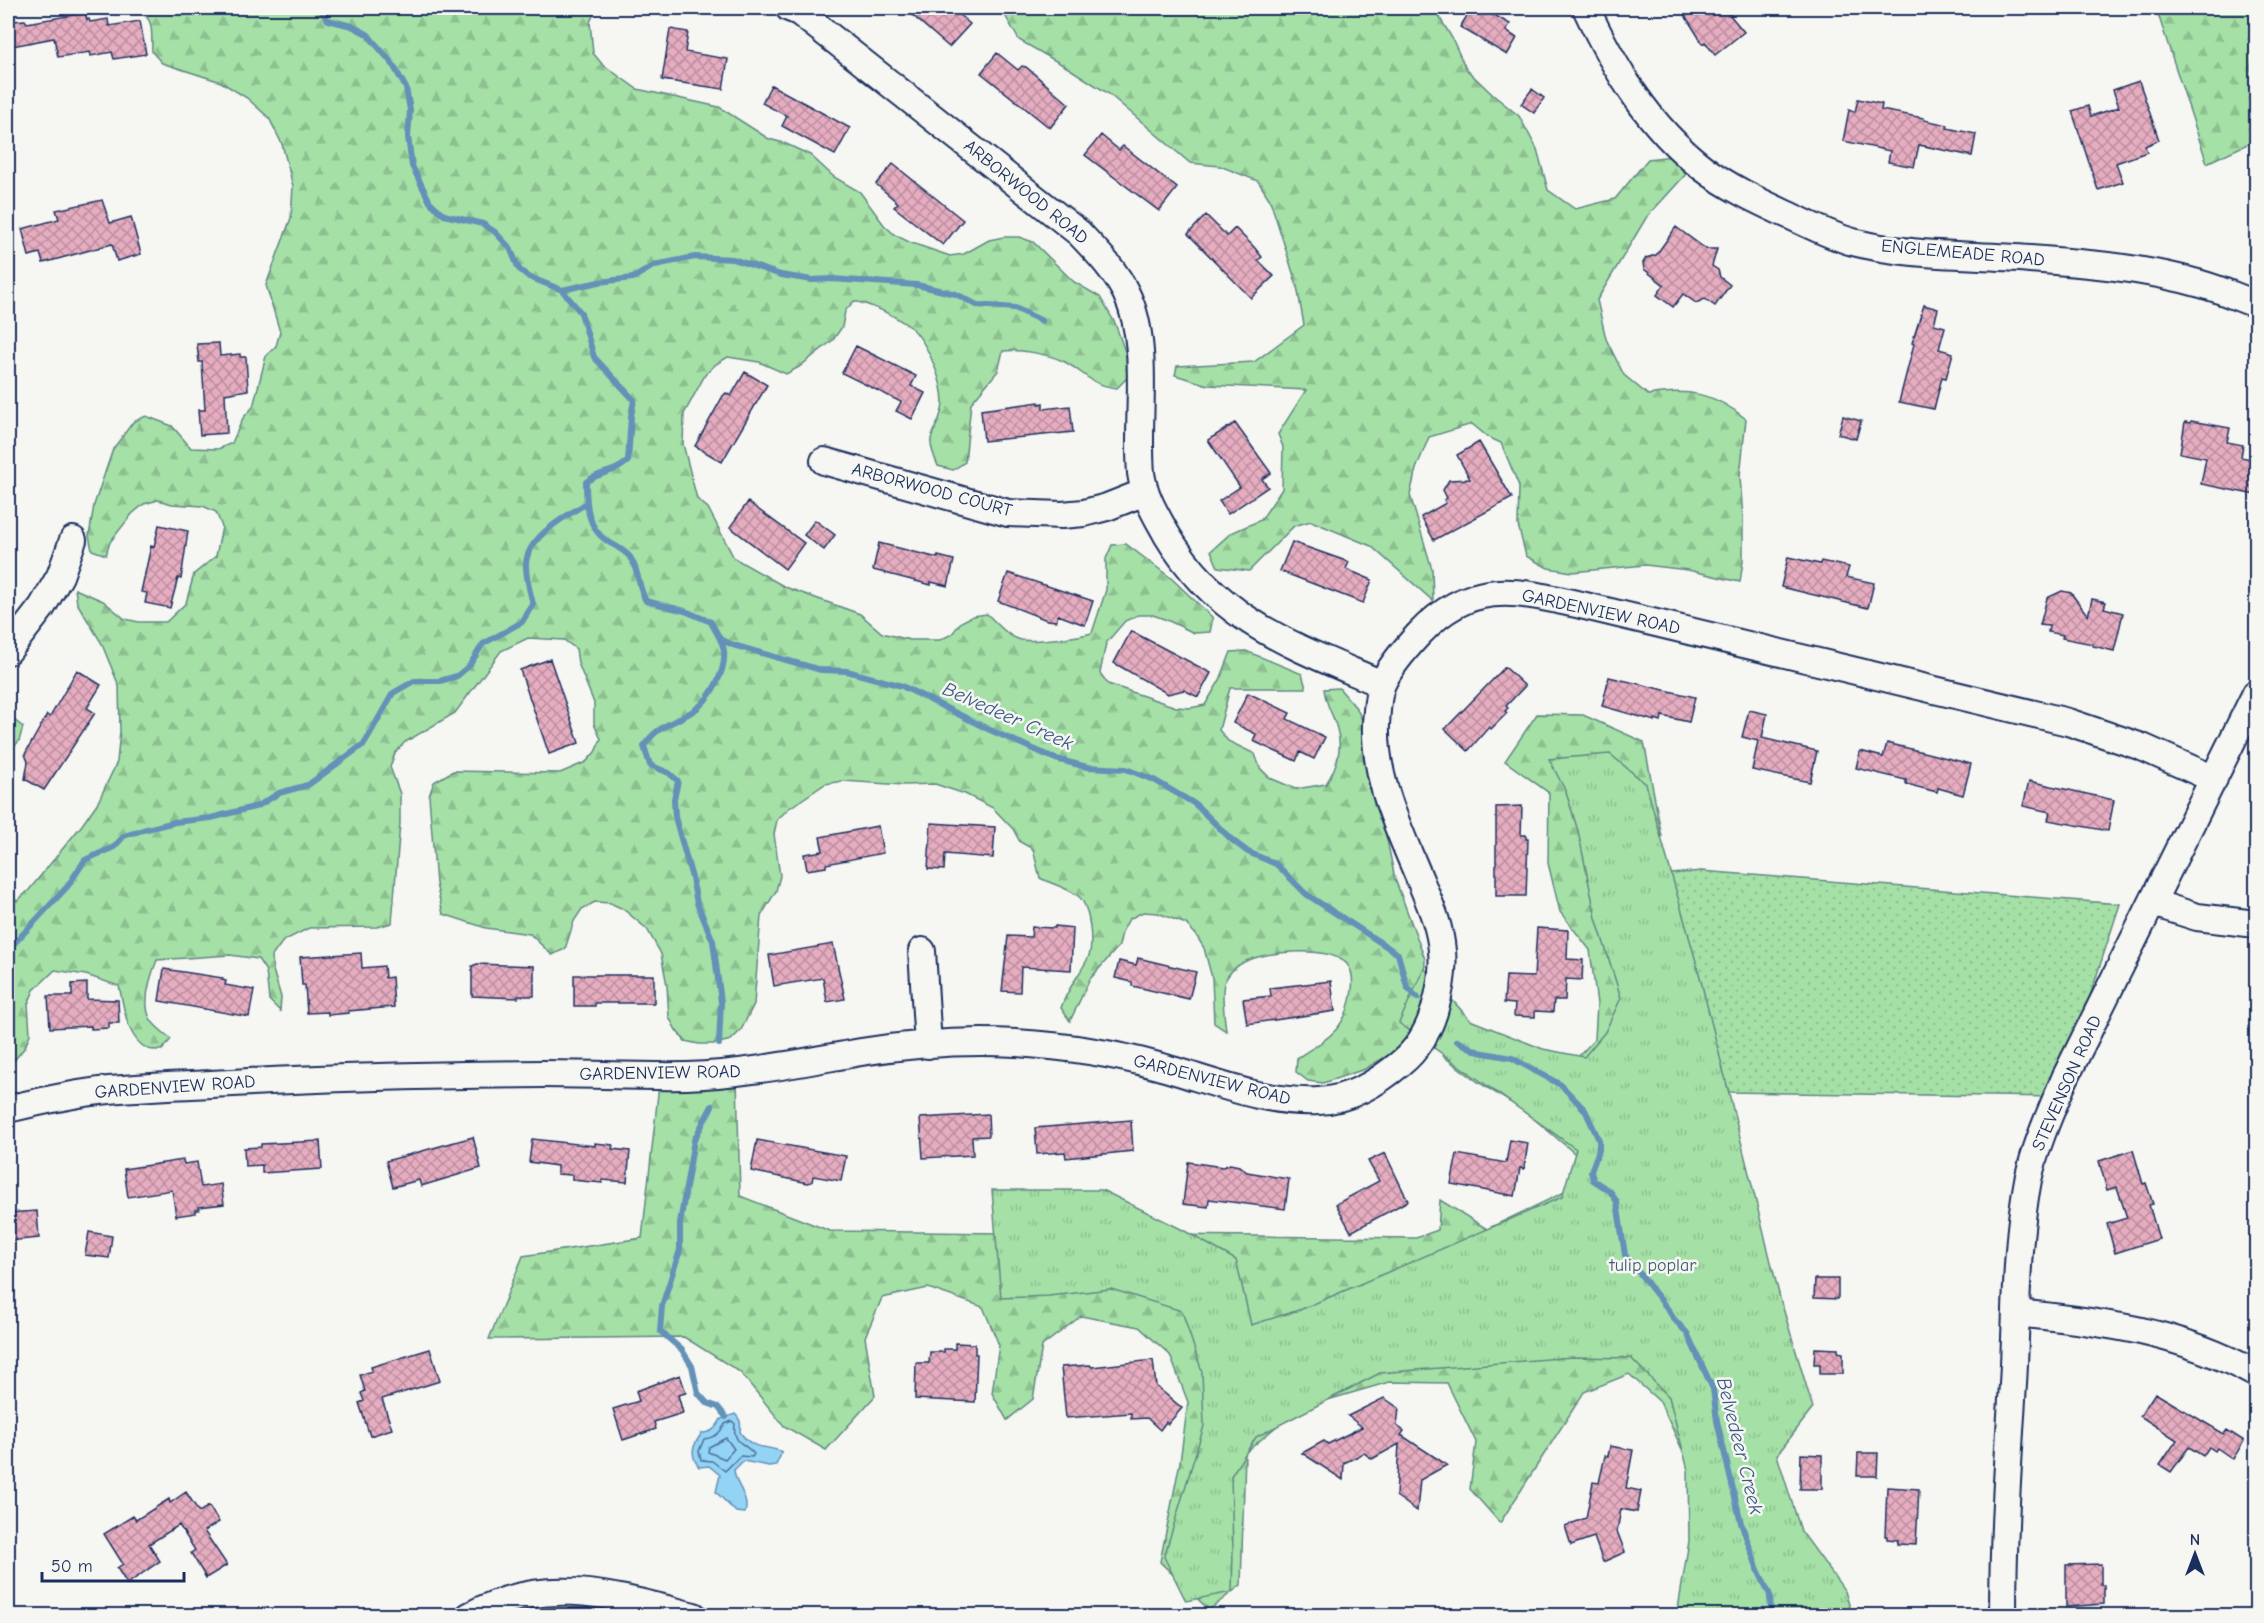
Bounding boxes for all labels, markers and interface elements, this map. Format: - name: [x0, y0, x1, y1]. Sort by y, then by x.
- street label: ARBORWOOD ROAD: [960, 135, 1092, 249]
- street label: ENGLEMEADE ROAD: [1880, 235, 2046, 271]
- street label: ARBORWOOD COURT: [849, 458, 1015, 522]
- street label: GARDENVIEW ROAD: [1520, 585, 1682, 639]
- water label: Belvedeer Creek: [939, 677, 1077, 755]
- street label: STEVENSON ROAD: [2028, 1012, 2106, 1154]
- street label: GARDENVIEW ROAD: [1131, 1050, 1293, 1110]
- street label: GARDENVIEW ROAD: [579, 1061, 741, 1085]
- street label: GARDENVIEW ROAD: [94, 1071, 256, 1103]
- park label: tulip poplar: [1609, 1255, 1697, 1276]
- water label: Belvedeer Creek: [1712, 1375, 1768, 1517]
- north arrow: [2165, 1524, 2225, 1584]
- text: N: [2190, 1531, 2200, 1549]
- scale bar: [42, 1545, 184, 1583]
- text: 50 m: [51, 1556, 93, 1577]

